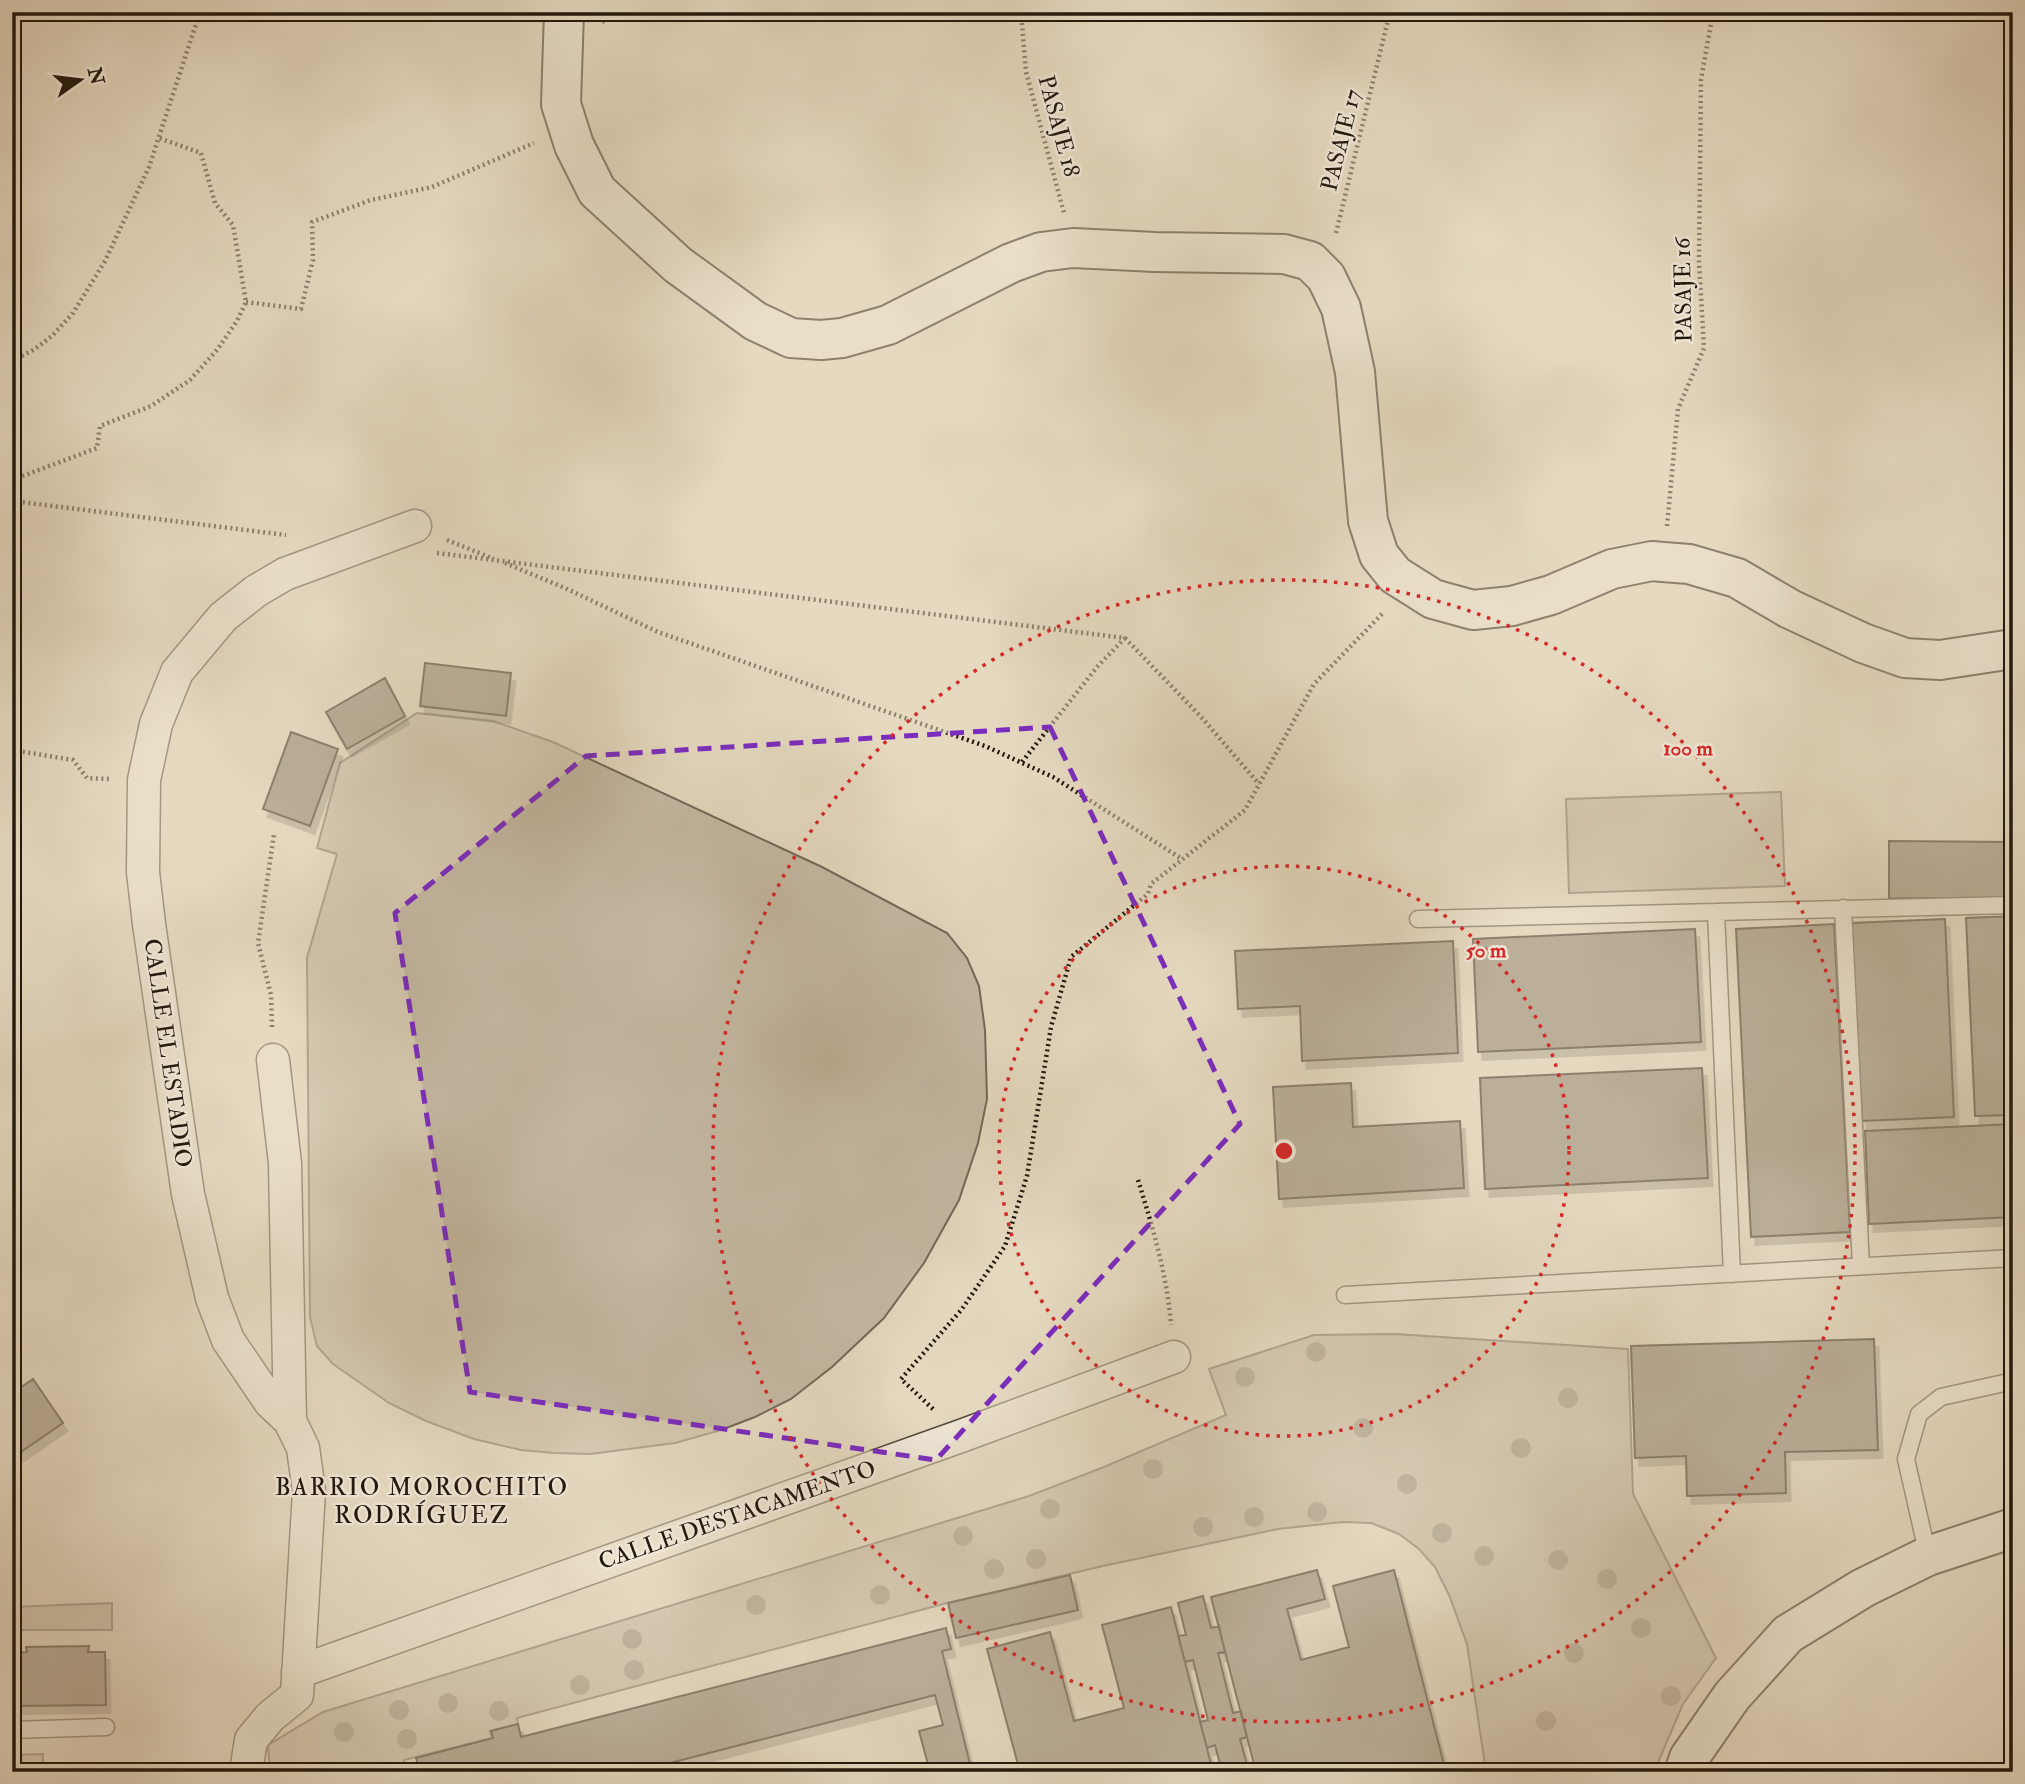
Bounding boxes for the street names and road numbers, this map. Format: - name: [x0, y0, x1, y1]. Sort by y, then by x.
- street label: PASAJE 18: [1032, 72, 1087, 180]
- street label: PASAJE 17: [1314, 86, 1368, 194]
- street label: PASAJE 16: [1668, 236, 1698, 343]
- street label: CALLE EL ESTADIO: [138, 937, 198, 1169]
- street label: CALLE DESTACAMENTO: [594, 1454, 880, 1576]

